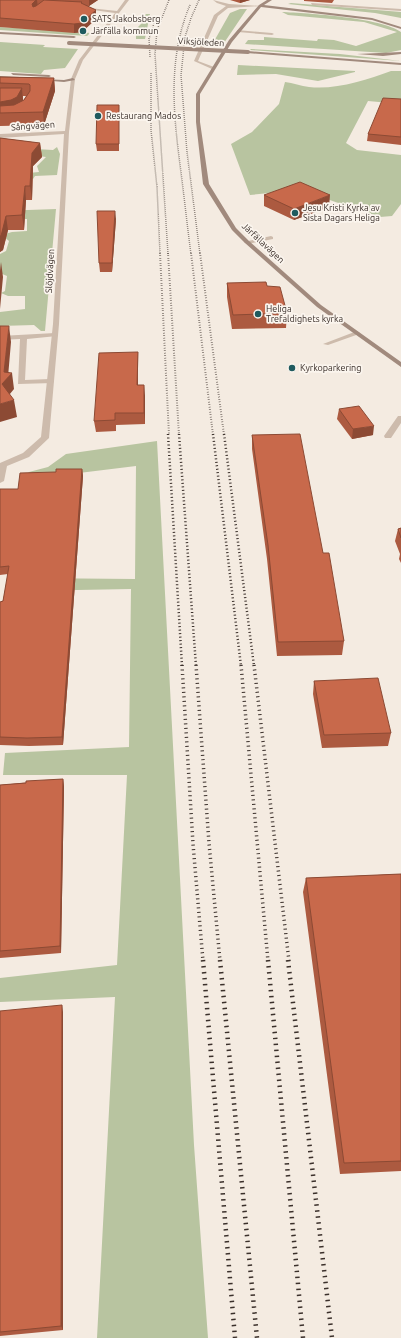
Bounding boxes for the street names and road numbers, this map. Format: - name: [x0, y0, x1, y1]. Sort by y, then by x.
- street label: Viksjöleden: [177, 36, 225, 48]
- street label: Sångvägen: [11, 119, 55, 133]
- street label: Järfällavägen: [240, 221, 286, 265]
- street label: Slöjdvägen: [44, 249, 56, 293]

